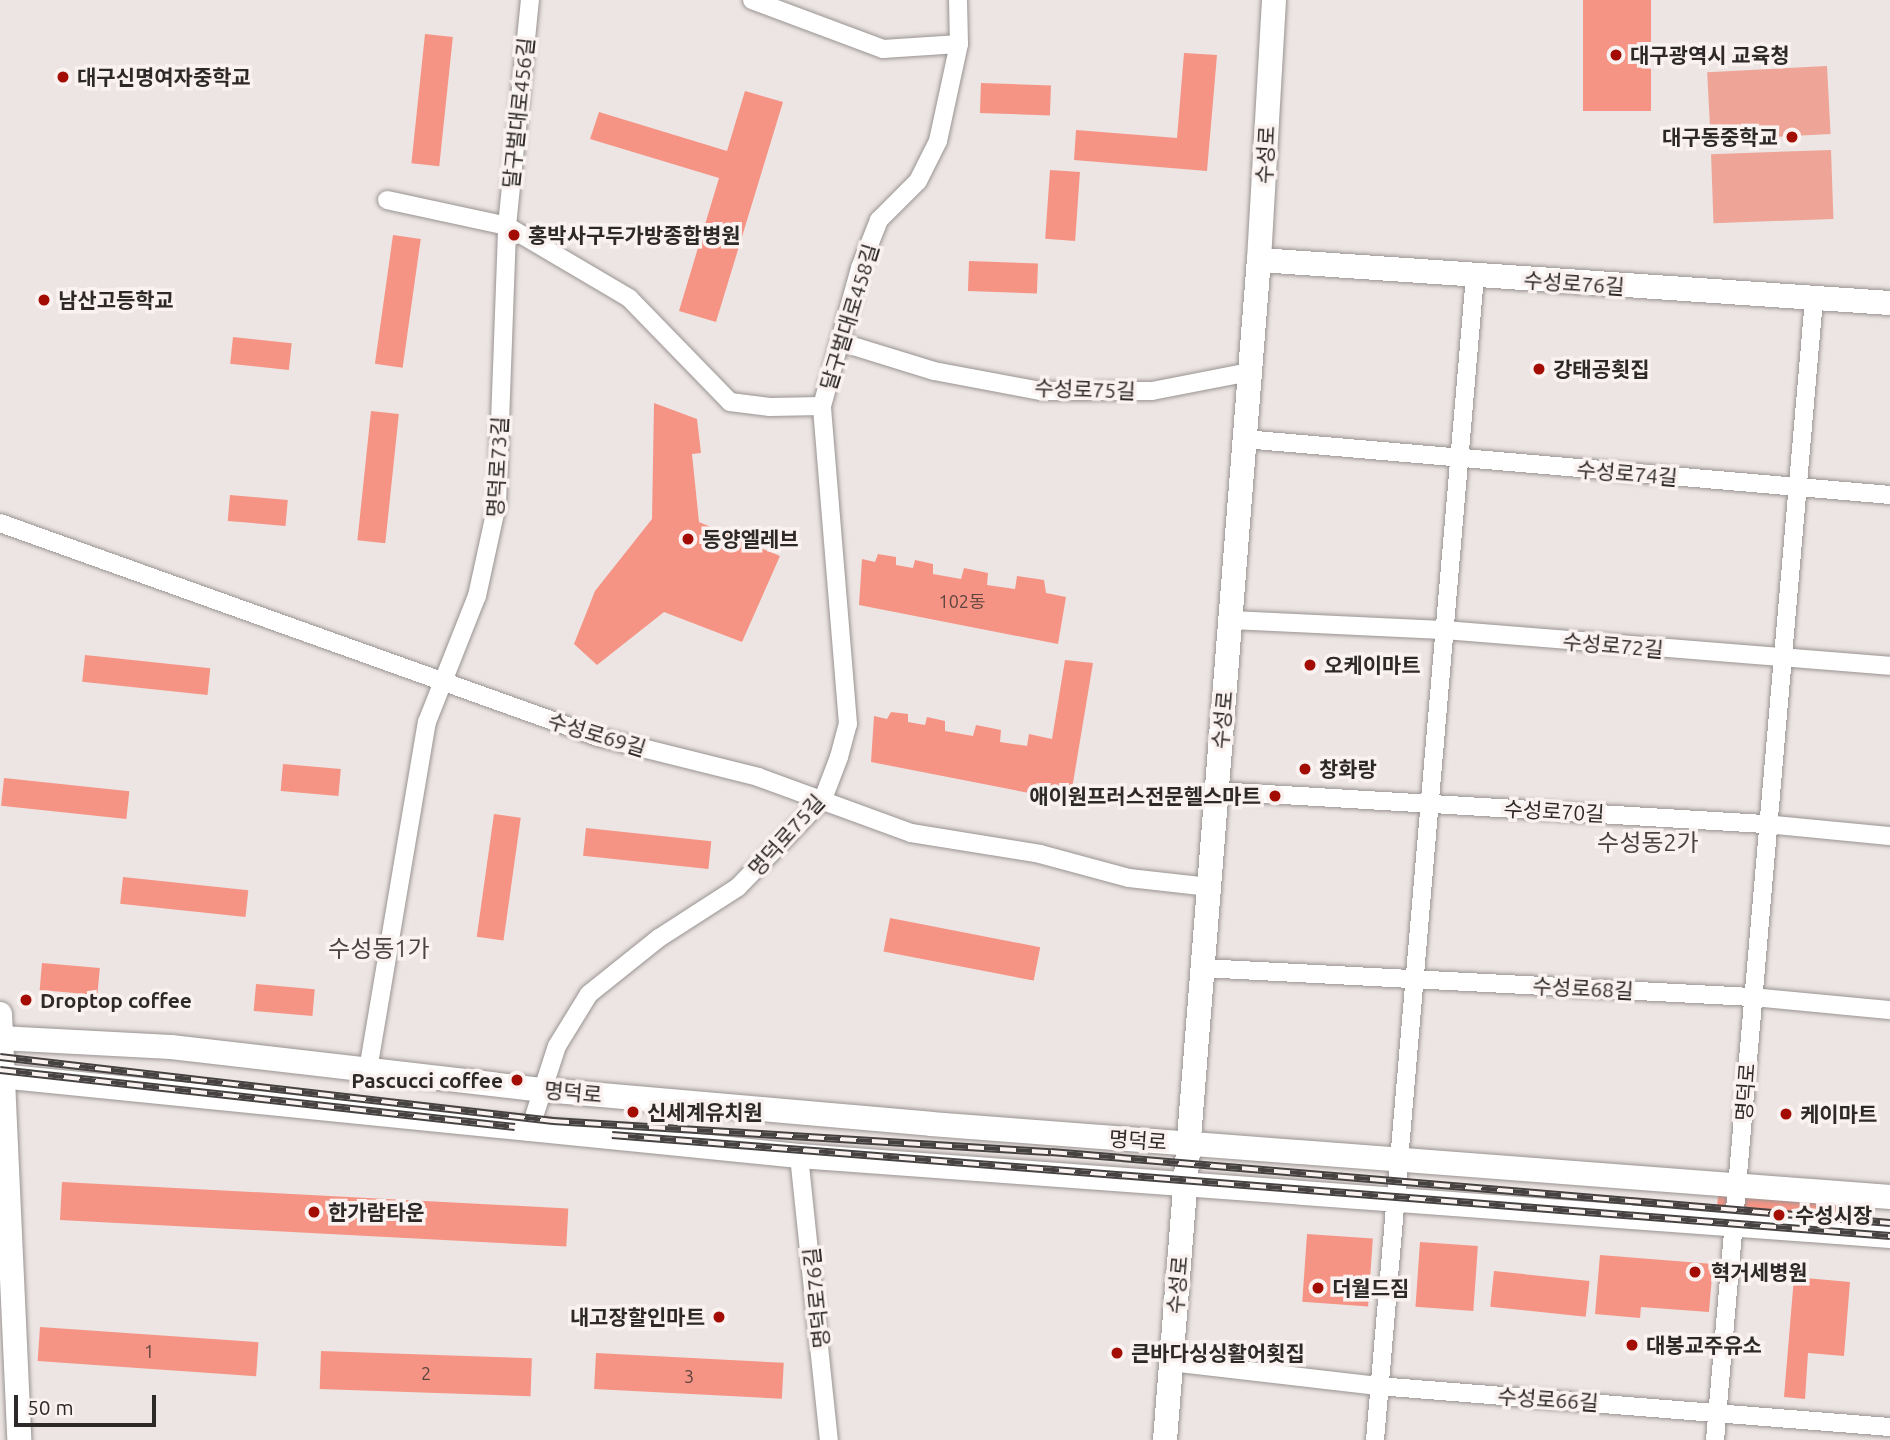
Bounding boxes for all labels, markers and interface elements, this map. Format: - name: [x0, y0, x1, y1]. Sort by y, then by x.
- street label: 달구벌대로456길: [498, 36, 538, 190]
- place label: 대구광역시 교육청: [1630, 42, 1790, 68]
- marker: 대구광역시 교육청: [1608, 47, 1624, 63]
- place label: 대구신명여자중학교: [77, 64, 251, 90]
- marker: 대구신명여자중학교: [55, 69, 71, 85]
- place label: 대구동중학교: [1662, 124, 1778, 150]
- street label: 수성로: [1251, 125, 1279, 185]
- marker: 대구동중학교: [1784, 129, 1800, 145]
- place label: 홍박사구두가방종합병원: [528, 222, 741, 248]
- marker: 홍박사구두가방종합병원: [506, 227, 522, 243]
- street label: 달구벌대로458길: [815, 241, 883, 393]
- street label: 수성로76길: [1523, 267, 1625, 299]
- place label: 남산고등학교: [58, 287, 174, 313]
- marker: 남산고등학교: [36, 292, 52, 308]
- place label: 강태공횟집: [1553, 356, 1650, 382]
- marker: 강태공횟집: [1531, 361, 1547, 377]
- street label: 수성로75길: [1034, 375, 1136, 403]
- street label: 명덕로73길: [482, 416, 512, 518]
- street label: 수성로74길: [1576, 456, 1678, 490]
- place label: 동양엘레브: [702, 526, 799, 552]
- marker: 동양엘레브: [680, 531, 696, 547]
- house number: 102동: [938, 590, 986, 612]
- street label: 수성로72길: [1562, 628, 1664, 662]
- place label: 오케이마트: [1324, 652, 1421, 678]
- marker: 오케이마트: [1302, 657, 1318, 673]
- street label: 수성로: [1207, 690, 1237, 750]
- street label: 수성로69길: [545, 707, 649, 761]
- place label: 창화랑: [1319, 756, 1377, 782]
- marker: 창화랑: [1297, 761, 1313, 777]
- place label: 애이원프러스전문헬스마트: [1029, 783, 1261, 809]
- marker: 애이원프러스전문헬스마트: [1267, 788, 1283, 804]
- street label: 명덕로75길: [743, 789, 829, 881]
- street label: 수성로70길: [1503, 796, 1605, 826]
- district label: 수성동2가: [1597, 829, 1699, 857]
- district label: 수성동1가: [328, 935, 430, 963]
- street label: 수성로68길: [1532, 973, 1634, 1003]
- place label: Droptop coffee: [40, 987, 192, 1013]
- marker: Droptop coffee: [18, 992, 34, 1008]
- street label: 명덕로: [1730, 1062, 1760, 1122]
- place label: Pascucci coffee: [351, 1067, 503, 1093]
- marker: Pascucci coffee: [509, 1072, 525, 1088]
- street label: 명덕로: [543, 1077, 603, 1107]
- place label: 신세계유치원: [647, 1099, 763, 1125]
- place label: 케이마트: [1800, 1101, 1877, 1127]
- marker: 신세계유치원: [625, 1104, 641, 1120]
- marker: 케이마트: [1778, 1106, 1794, 1122]
- street label: 명덕로: [1108, 1125, 1168, 1155]
- place label: 한가람타운: [328, 1199, 425, 1225]
- place label: 수성시장: [1795, 1202, 1872, 1228]
- marker: 한가람타운: [306, 1204, 322, 1220]
- marker: 수성시장: [1769, 1205, 1789, 1225]
- street label: 명덕로76길: [798, 1246, 834, 1350]
- street label: 수성로: [1162, 1255, 1192, 1315]
- place label: 혁거세병원: [1711, 1259, 1808, 1285]
- marker: 혁거세병원: [1685, 1262, 1705, 1282]
- place label: 더월드짐: [1332, 1275, 1409, 1301]
- marker: 더월드짐: [1310, 1280, 1326, 1296]
- place label: 내고장할인마트: [570, 1304, 705, 1330]
- marker: 내고장할인마트: [711, 1309, 727, 1325]
- place label: 대봉교주유소: [1646, 1332, 1762, 1358]
- marker: 대봉교주유소: [1624, 1337, 1640, 1353]
- house number: 1: [144, 1340, 154, 1362]
- place label: 큰바다싱싱활어횟집: [1131, 1340, 1305, 1366]
- marker: 큰바다싱싱활어횟집: [1109, 1345, 1125, 1361]
- house number: 2: [421, 1362, 431, 1384]
- house number: 3: [684, 1365, 694, 1387]
- scale bar: [18, 1380, 159, 1424]
- street label: 수성로66길: [1497, 1383, 1599, 1415]
- text: 50 m: [27, 1395, 74, 1419]

